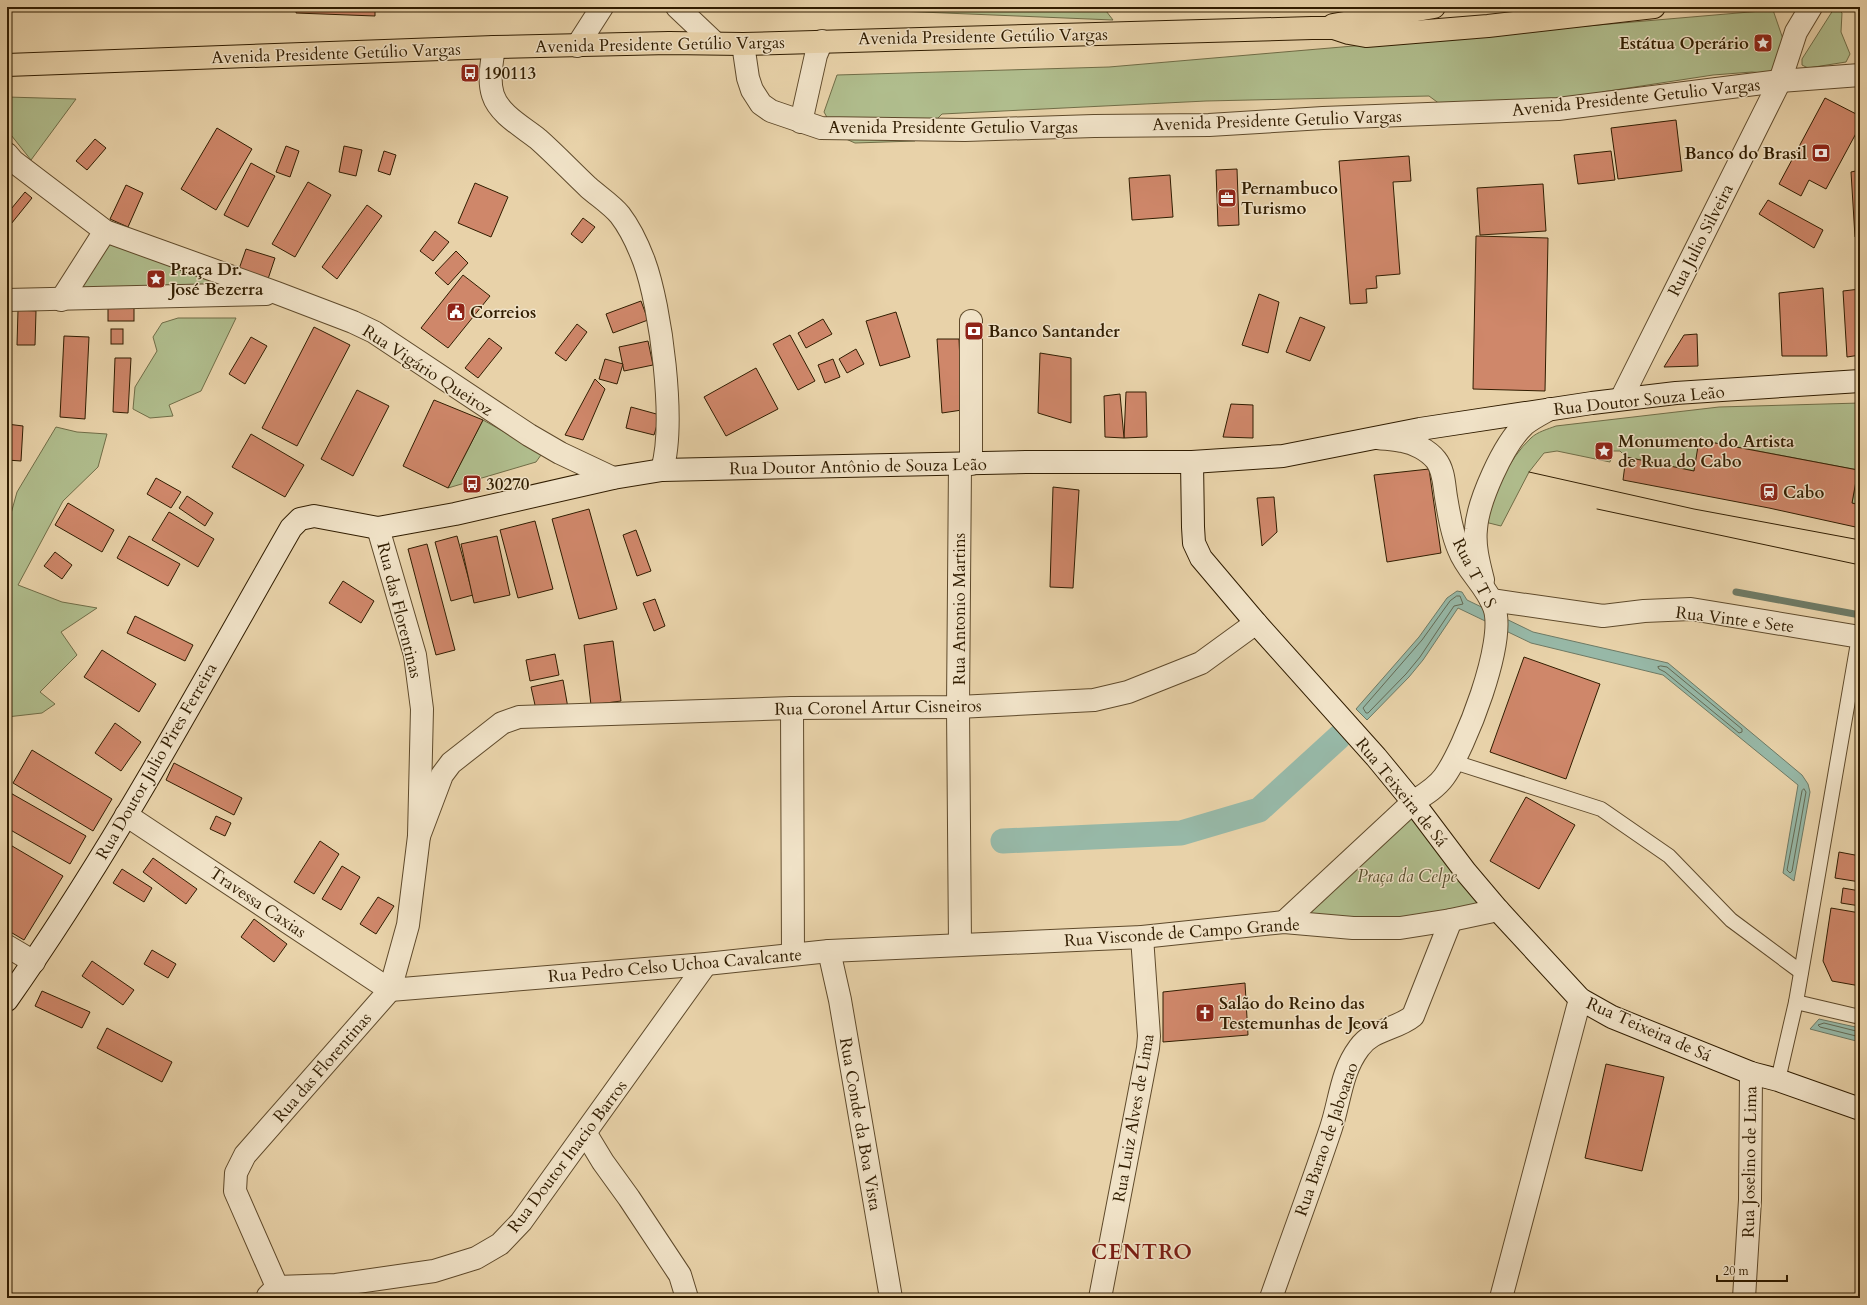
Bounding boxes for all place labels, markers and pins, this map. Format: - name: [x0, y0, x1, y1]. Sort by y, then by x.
- place label: Estátua Operário: [1619, 32, 1749, 55]
- place icon: Estátua Operário: [1752, 32, 1774, 54]
- bus stop icon: 190113: [459, 62, 481, 84]
- place label: 190113: [484, 62, 536, 85]
- place label: Banco do Brasil: [1684, 142, 1807, 165]
- bank icon: Banco do Brasil: [1810, 142, 1832, 164]
- place label: Pernambuco Turismo: [1241, 177, 1338, 220]
- office icon: Pernambuco Turismo: [1216, 187, 1238, 209]
- place label: Praça Dr. José Bezerra: [167, 258, 264, 301]
- place icon: Praça Dr. José Bezerra: [145, 268, 167, 290]
- public building icon: Correios: [445, 301, 467, 323]
- place label: Correios: [470, 301, 536, 324]
- bank icon: Banco Santander: [963, 320, 985, 342]
- place label: Banco Santander: [988, 320, 1120, 343]
- place label: Monumento do Artista de Rua do Cabo: [1618, 430, 1795, 473]
- place icon: Monumento do Artista de Rua do Cabo: [1593, 440, 1615, 462]
- bus stop icon: 30270: [461, 473, 483, 495]
- place label: 30270: [486, 473, 530, 496]
- station icon: Cabo: [1758, 481, 1780, 503]
- place label: Cabo: [1783, 481, 1824, 504]
- place label: Salão do Reino das Testemunhas de Jeová: [1219, 992, 1389, 1035]
- church icon: Salão do Reino das Testemunhas de Jeová: [1194, 1002, 1216, 1024]

